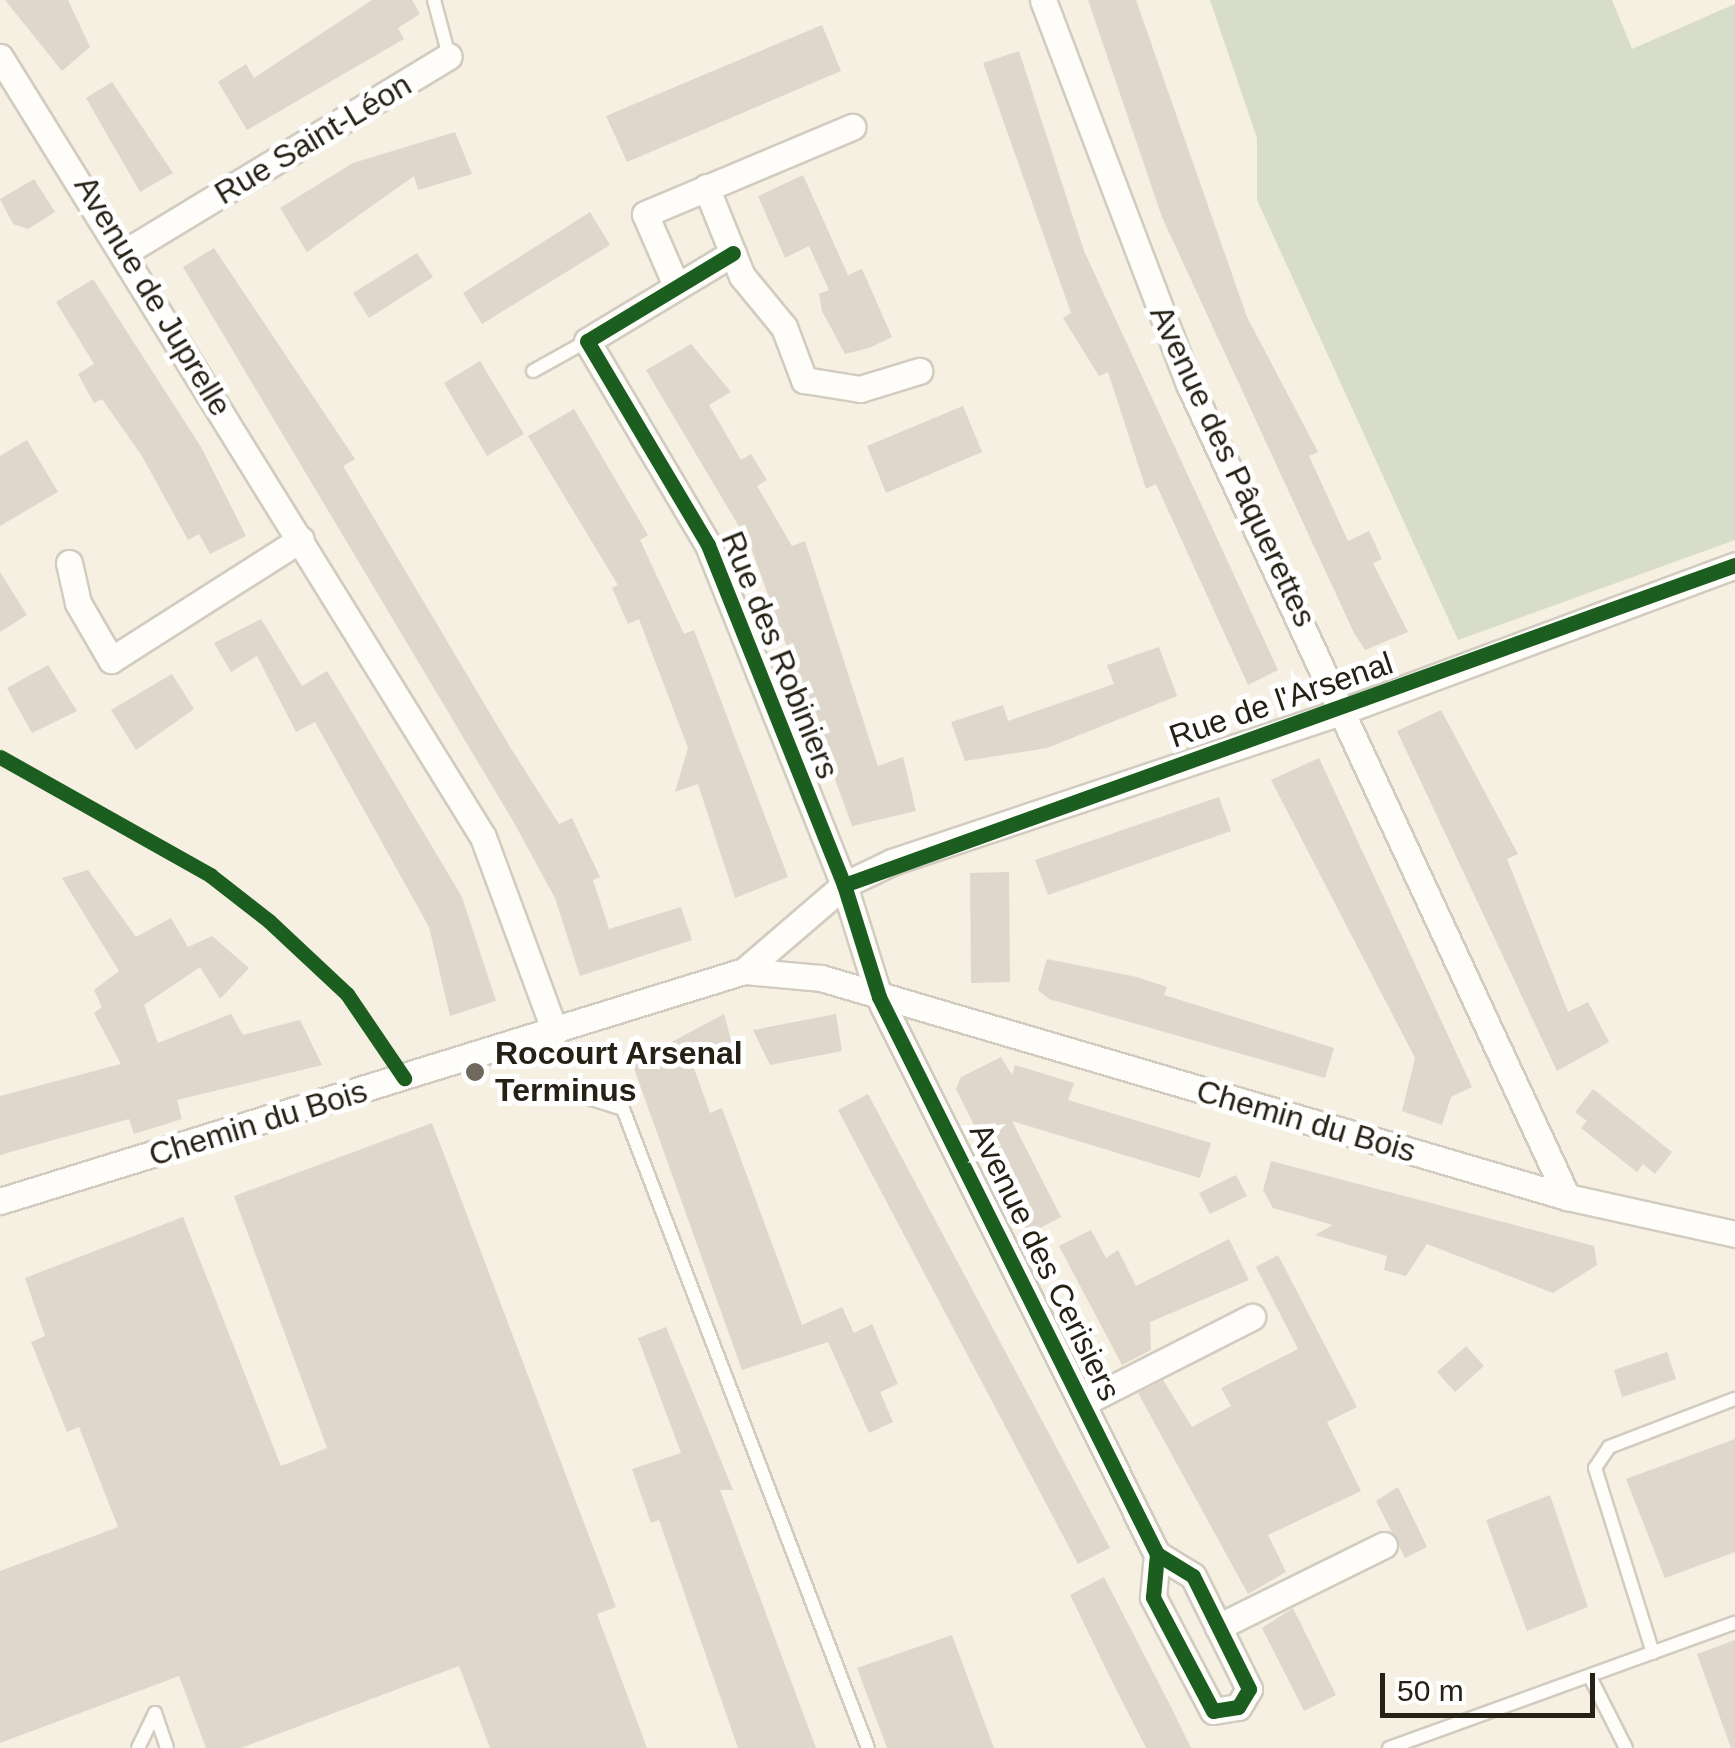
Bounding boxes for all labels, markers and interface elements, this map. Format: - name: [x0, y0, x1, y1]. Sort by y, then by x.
- street label: Rue Saint-Léon: [208, 65, 418, 213]
- street label: Avenue de Juprelle: [66, 169, 240, 423]
- street label: Avenue des Pâquerettes: [1142, 299, 1324, 633]
- street label: Rue des Robiniers: [713, 526, 847, 784]
- street label: Rue de l'Arsenal: [1164, 644, 1398, 756]
- place label: Rocourt Arsenal Terminus: [495, 1035, 744, 1110]
- marker: Rocourt Arsenal Terminus: [464, 1061, 486, 1083]
- street label: Chemin du Bois: [1192, 1071, 1420, 1171]
- street label: Chemin du Bois: [144, 1072, 372, 1174]
- street label: Avenue des Cerisiers: [961, 1117, 1129, 1407]
- scale bar: [1385, 1653, 1600, 1715]
- text: 50 m: [1397, 1674, 1464, 1707]

